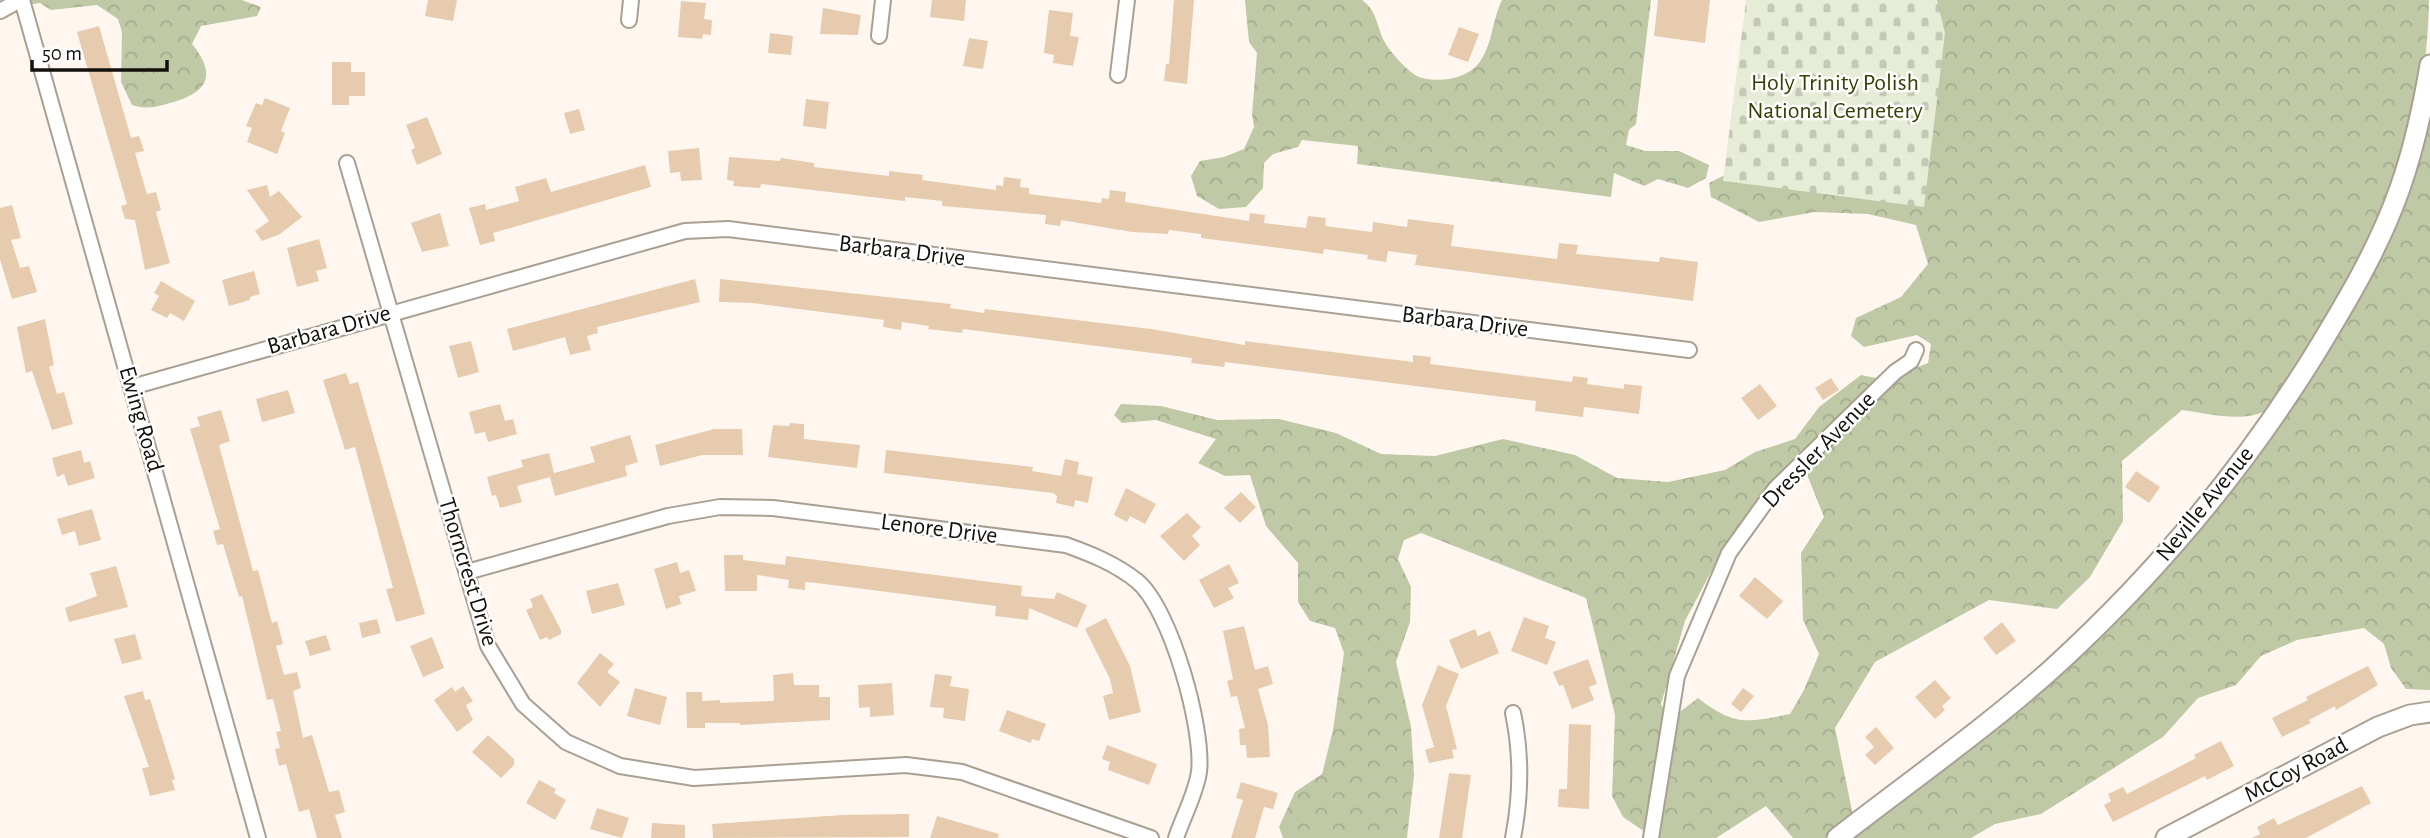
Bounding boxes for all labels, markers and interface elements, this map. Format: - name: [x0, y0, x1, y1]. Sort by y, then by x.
- scale bar: [32, 28, 166, 72]
- text: 50 m: [42, 43, 82, 64]
- park label: Holy Trinity Polish National Cemetery: [1747, 71, 1923, 123]
- street label: Barbara Drive: [837, 231, 967, 271]
- street label: Barbara Drive: [265, 301, 393, 359]
- street label: Barbara Drive: [1400, 302, 1530, 342]
- street label: Ewing Road: [115, 364, 167, 474]
- street label: Dressler Avenue: [1758, 387, 1880, 513]
- street label: Neville Avenue: [2152, 442, 2258, 566]
- street label: Thorncrest Drive: [434, 495, 502, 649]
- street label: Lenore Drive: [879, 510, 999, 548]
- street label: McCoy Road: [2240, 733, 2352, 807]

